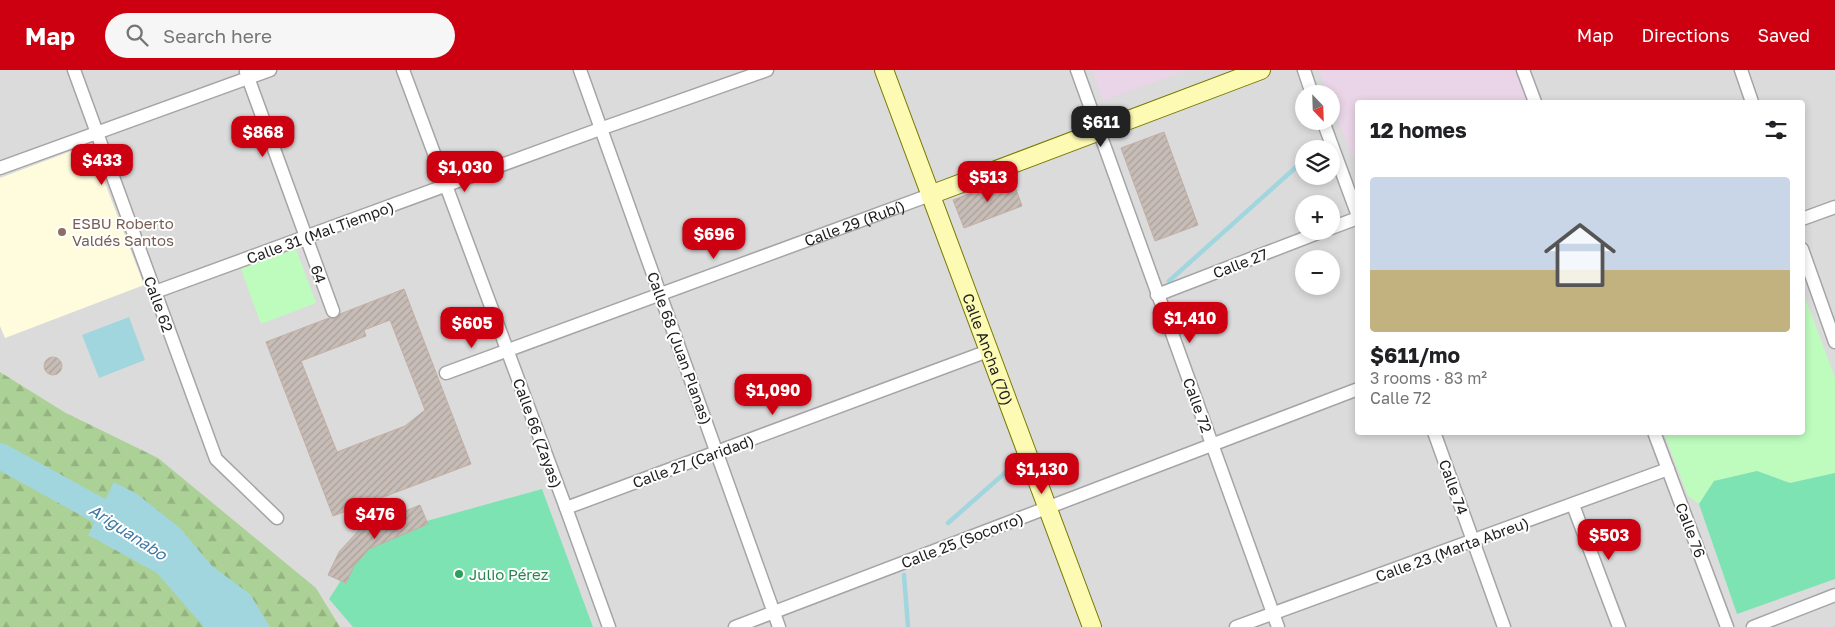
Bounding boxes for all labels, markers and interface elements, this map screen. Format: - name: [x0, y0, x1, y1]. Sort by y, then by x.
- search box: [105, 13, 455, 58]
- text: Map: [25, 21, 75, 50]
- icon: search: [123, 21, 151, 49]
- text: Search here: [163, 24, 272, 47]
- text: Map: [1577, 24, 1613, 46]
- text: Directions: [1641, 24, 1729, 46]
- text: Saved: [1757, 24, 1810, 46]
- north arrow: [1295, 85, 1340, 130]
- map controls: [1295, 85, 1340, 295]
- pin: $611: [1071, 106, 1131, 148]
- text: $611: [1082, 112, 1120, 132]
- pin: $868: [233, 116, 293, 158]
- icon: filters: [1762, 116, 1790, 144]
- text: 12 homes: [1370, 117, 1467, 143]
- text: $868: [242, 122, 284, 142]
- button: layers: [1295, 140, 1340, 185]
- pin: $433: [72, 144, 132, 186]
- text: $433: [82, 150, 122, 170]
- pin: $1,030: [424, 150, 506, 193]
- text: $1,030: [438, 157, 492, 177]
- pin: $513: [958, 160, 1018, 203]
- text: $513: [969, 167, 1007, 187]
- button: +: [1295, 195, 1340, 240]
- street label: Calle 29 (Rubí): [801, 196, 907, 250]
- street label: Calle 31 (Mal Tiempo): [244, 197, 396, 267]
- icon: home: [1535, 210, 1625, 300]
- place label: ESBU Roberto Valdés Santos: [72, 214, 174, 249]
- pin: $696: [684, 218, 744, 260]
- text: $696: [693, 224, 735, 244]
- marker: ESBU Roberto Valdés Santos: [56, 226, 68, 238]
- street label: Calle 27: [1210, 244, 1270, 282]
- button: −: [1295, 250, 1340, 295]
- street label: 64: [307, 262, 331, 286]
- street label: Calle 68 (Juan Planas): [644, 269, 716, 427]
- street label: Calle 62: [141, 274, 177, 334]
- street label: Calle Ancha (70): [959, 291, 1017, 408]
- pin: $1,410: [1149, 302, 1231, 344]
- pin: $605: [442, 306, 502, 349]
- text: $1,410: [1164, 308, 1216, 328]
- text: $605: [451, 313, 493, 333]
- text: $611/mo: [1370, 342, 1460, 368]
- text: 3 rooms · 83 m²: [1370, 368, 1487, 388]
- pin: $1,090: [732, 374, 814, 416]
- street label: Calle 72: [1180, 375, 1216, 435]
- street label: Calle 66 (Zayas): [510, 376, 566, 490]
- text: $1,090: [745, 380, 801, 400]
- text: Calle 72: [1370, 388, 1431, 408]
- street label: Calle 27 (Caridad): [630, 431, 756, 491]
- pin: $1,130: [1001, 452, 1083, 495]
- street label: Calle 74: [1436, 457, 1472, 517]
- text: $1,130: [1016, 459, 1068, 479]
- pin: $476: [345, 498, 405, 540]
- water label: Ariguanabo: [86, 500, 172, 565]
- street label: Calle 76: [1672, 500, 1710, 560]
- text: $476: [355, 504, 395, 524]
- street label: Calle 25 (Socorro): [898, 508, 1026, 572]
- street label: Calle 23 (Marta Abreu): [1373, 513, 1531, 585]
- pin: $503: [1579, 518, 1639, 561]
- text: $503: [1589, 525, 1629, 545]
- place label: Julio Pérez: [469, 565, 549, 583]
- marker: Julio Pérez: [453, 568, 465, 580]

